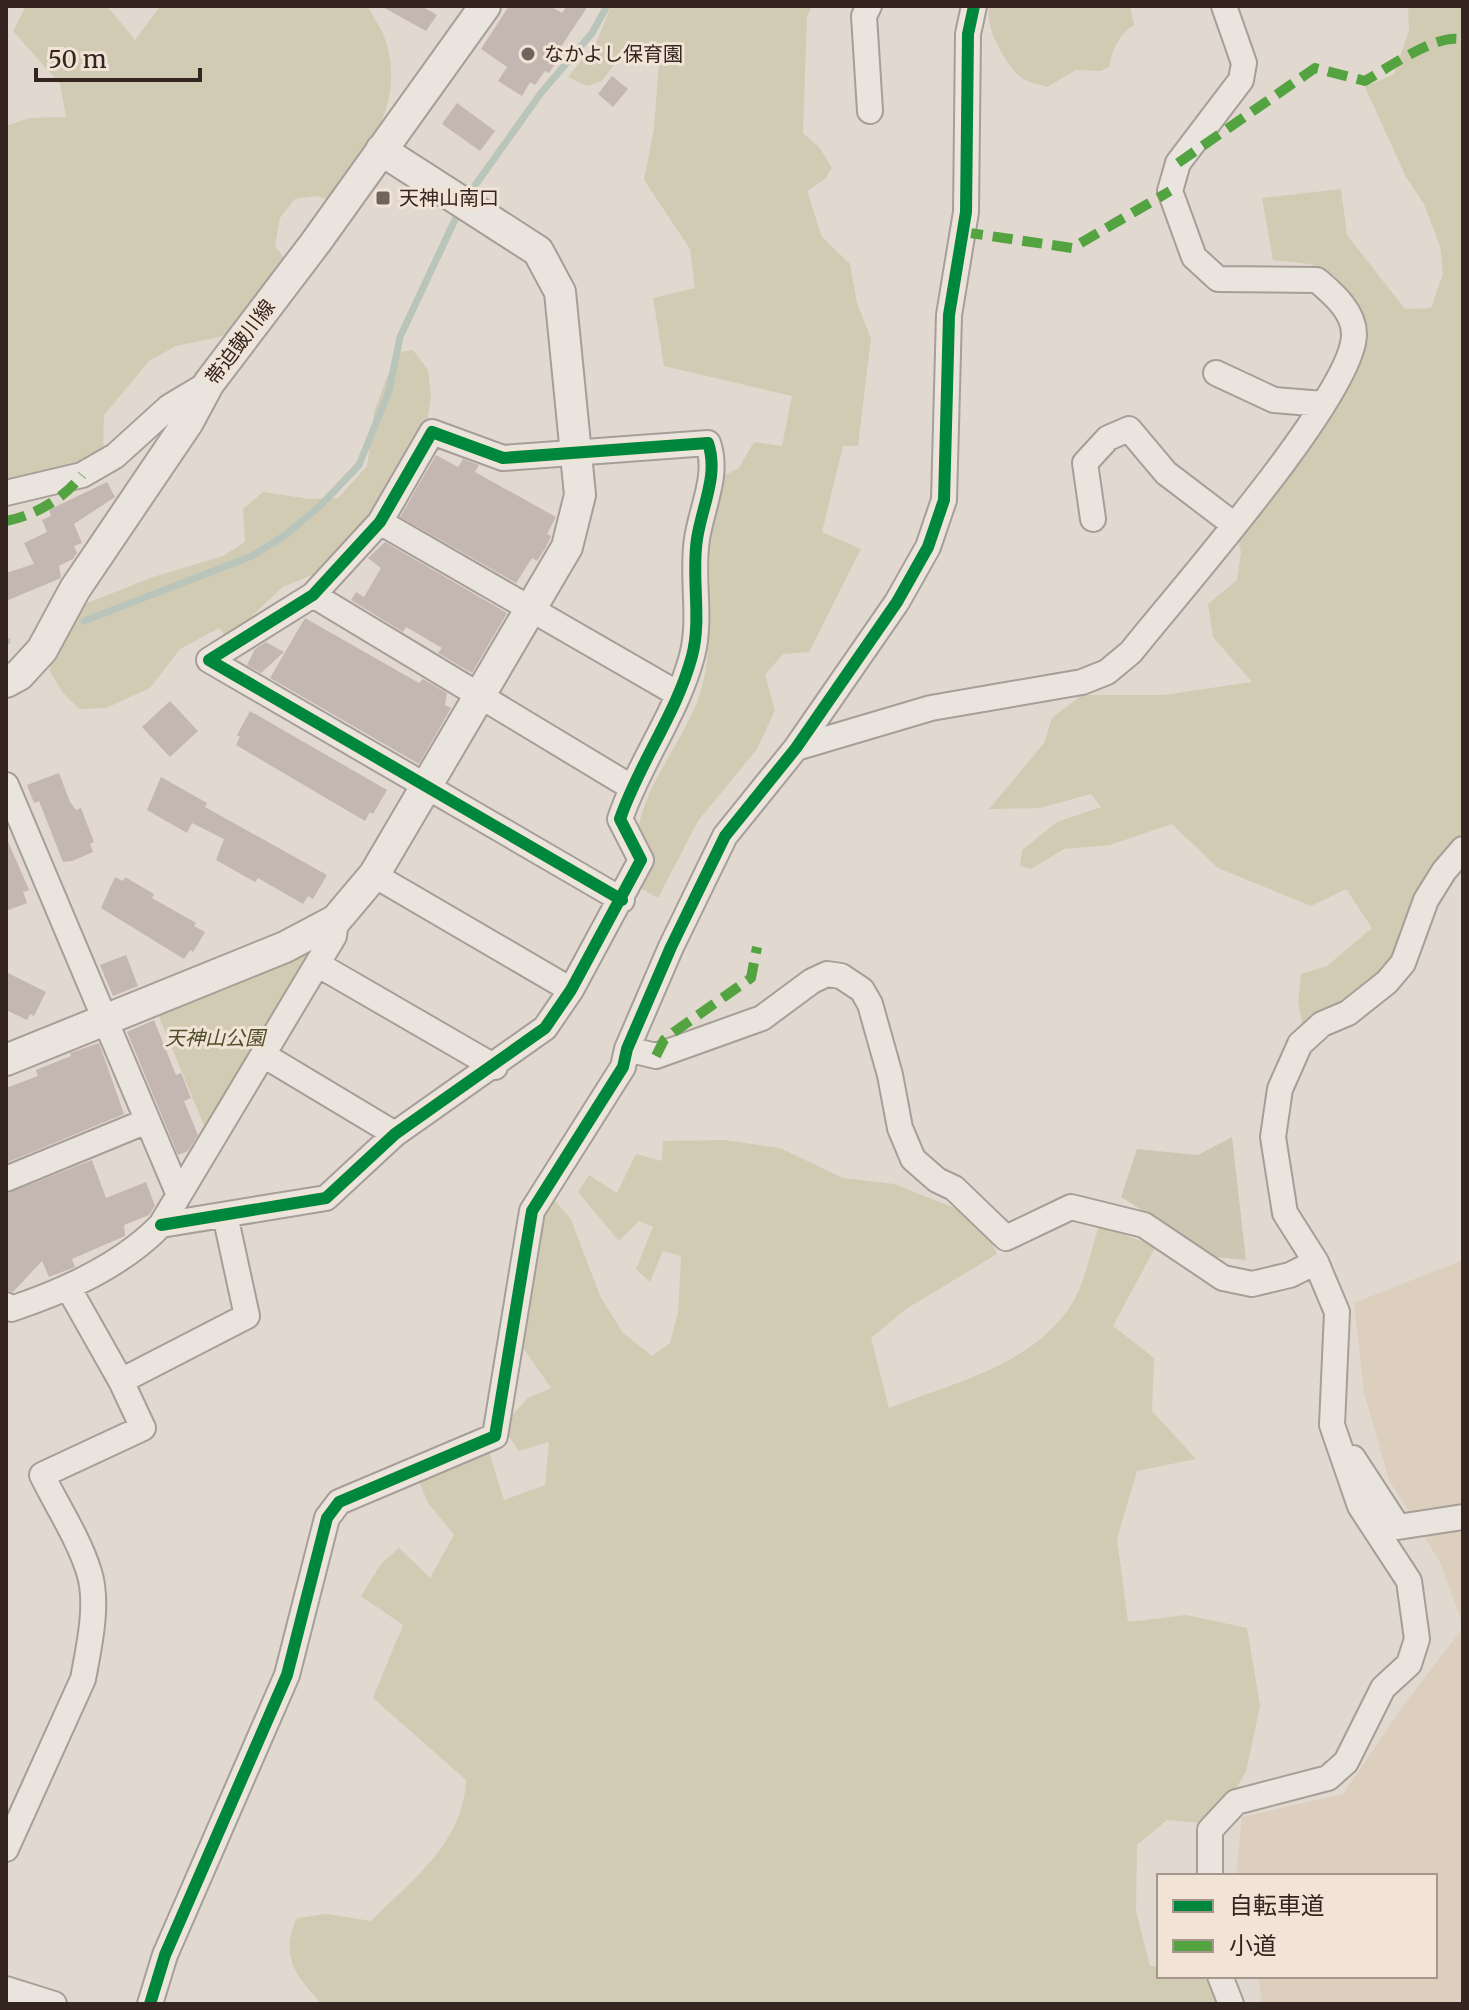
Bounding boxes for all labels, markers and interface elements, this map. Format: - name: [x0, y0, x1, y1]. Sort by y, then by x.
- scale bar: [36, 32, 200, 82]
- place label: なかよし保育園: [544, 41, 683, 66]
- text: 50 m: [48, 44, 107, 75]
- marker: なかよし保育園: [519, 45, 537, 63]
- place label: 天神山南口: [399, 185, 499, 210]
- marker: 天神山南口: [374, 189, 392, 207]
- street label: 帯迫皷川線: [200, 294, 280, 389]
- park label: 天神山公園: [165, 1025, 268, 1050]
- legend: [1157, 1874, 1437, 1978]
- text: 自転車道: [1229, 1890, 1325, 1921]
- text: 小道: [1229, 1930, 1277, 1961]

